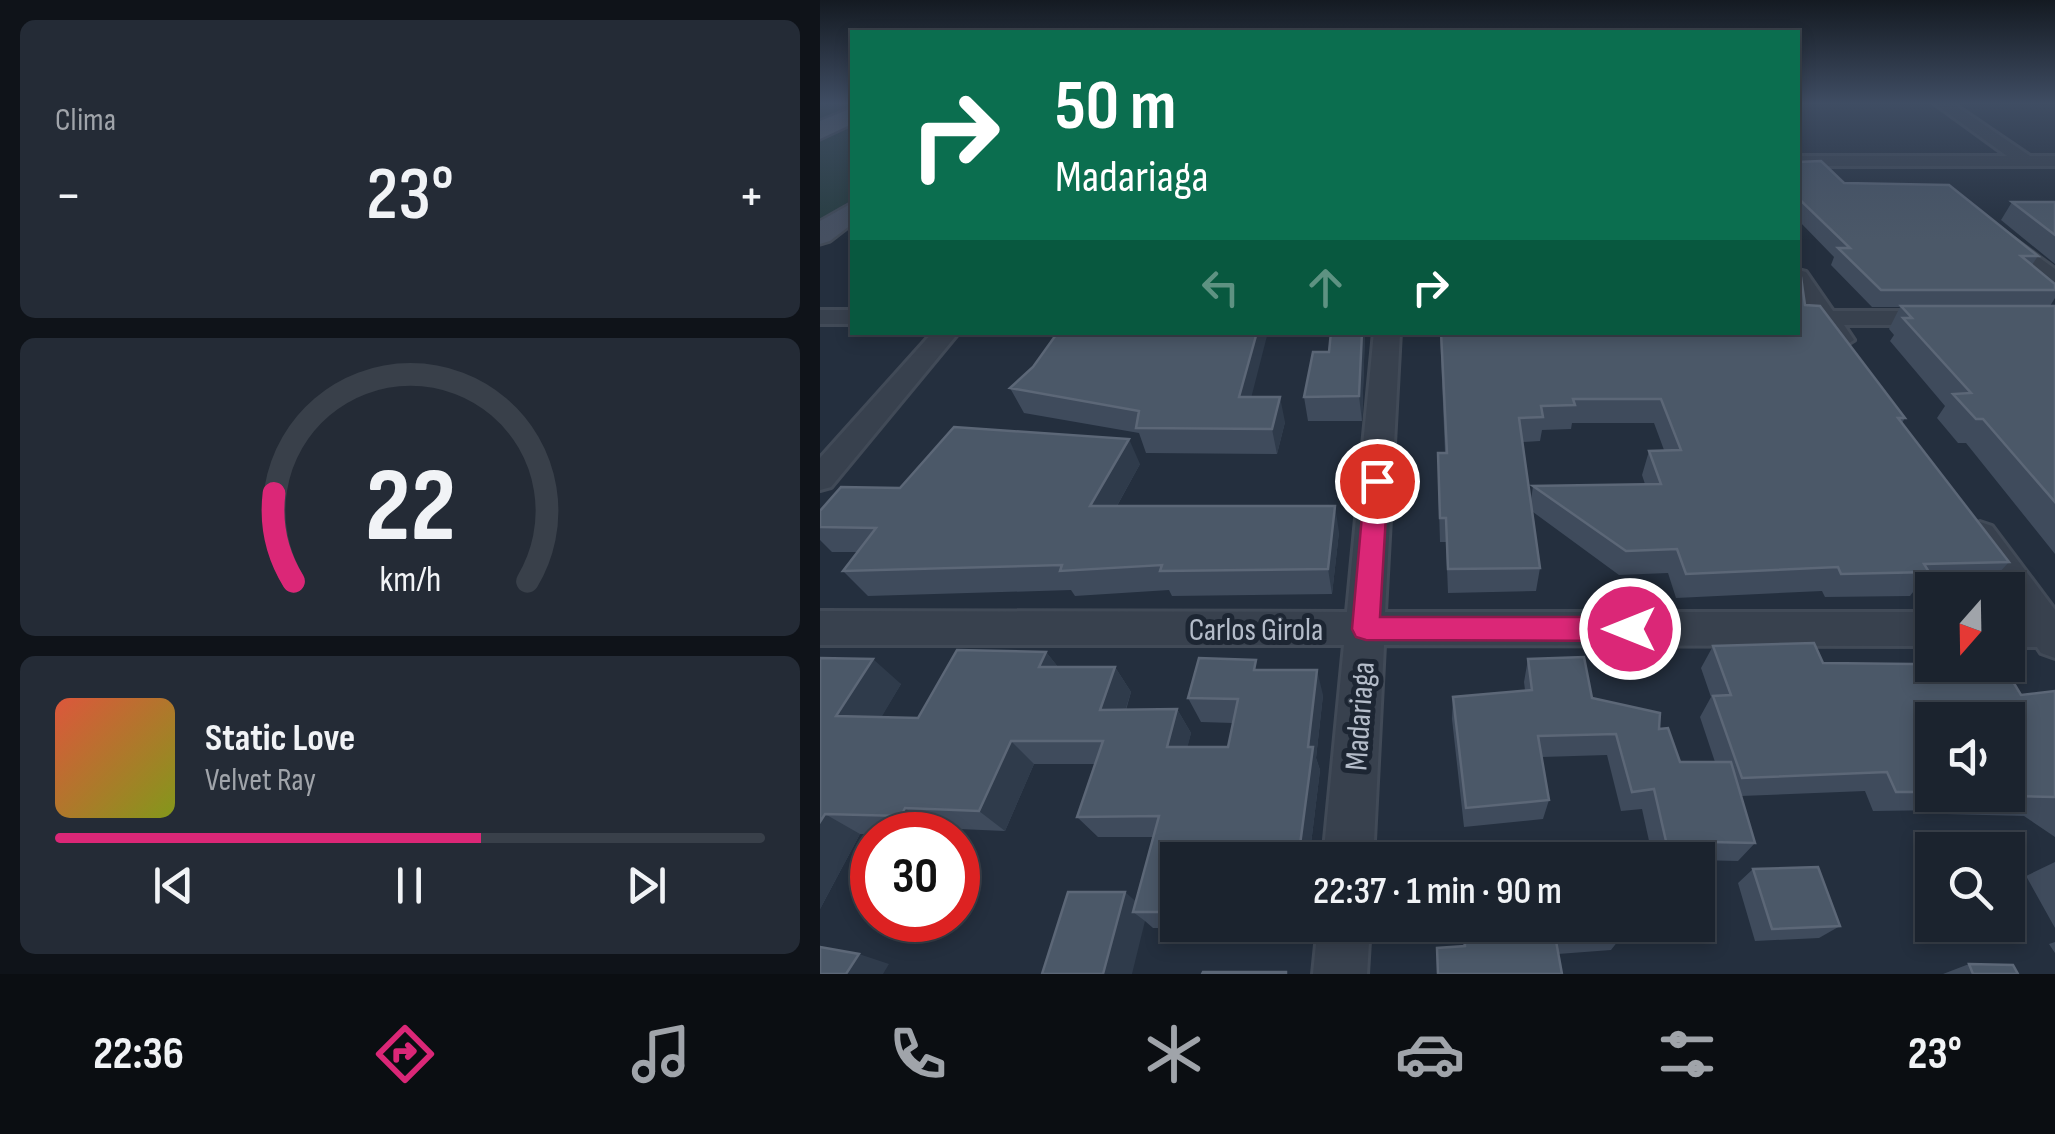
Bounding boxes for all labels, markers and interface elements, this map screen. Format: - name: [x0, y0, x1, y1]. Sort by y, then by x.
- text: 50 m: [1055, 65, 1176, 149]
- icon: right: [890, 70, 1020, 200]
- text: Clima: [55, 101, 116, 140]
- text: 23°: [366, 150, 454, 241]
- text: Madariaga: [1055, 150, 1208, 205]
- text: −: [55, 163, 82, 230]
- text: +: [738, 163, 765, 230]
- icon: left: [1193, 260, 1248, 315]
- icon: ahead: [1298, 260, 1353, 315]
- icon: right: [1403, 260, 1458, 315]
- pin: [1335, 439, 1420, 524]
- text: 22: [364, 445, 456, 570]
- icon: arrive: [1350, 454, 1405, 509]
- text: km/h: [379, 559, 441, 602]
- north arrow: [1915, 572, 2025, 682]
- map controls: [1915, 572, 2025, 942]
- position arrow: [1578, 577, 1682, 681]
- street label: Carlos Girola: [1189, 611, 1323, 650]
- street label: Madariaga: [1337, 660, 1384, 772]
- button: sound: [1915, 702, 2025, 812]
- text: Static Love: [205, 716, 355, 761]
- text: Velvet Ray: [205, 761, 316, 800]
- speed limit sign: 30: [850, 812, 980, 942]
- button: search: [1915, 832, 2025, 942]
- icon: previous: [146, 858, 201, 913]
- icon: pause: [382, 858, 437, 913]
- icon: next: [619, 858, 674, 913]
- text: 22:37 · 1 min · 90 m: [1313, 869, 1562, 914]
- icon: directions: [370, 1019, 440, 1089]
- icon: music: [626, 1019, 696, 1089]
- icon: phone: [883, 1019, 953, 1089]
- icon: climate: [1139, 1019, 1209, 1089]
- icon: car: [1395, 1019, 1465, 1089]
- icon: filters: [1652, 1019, 1722, 1089]
- text: 22:36: [93, 1027, 184, 1082]
- text: 23°: [1908, 1027, 1962, 1082]

